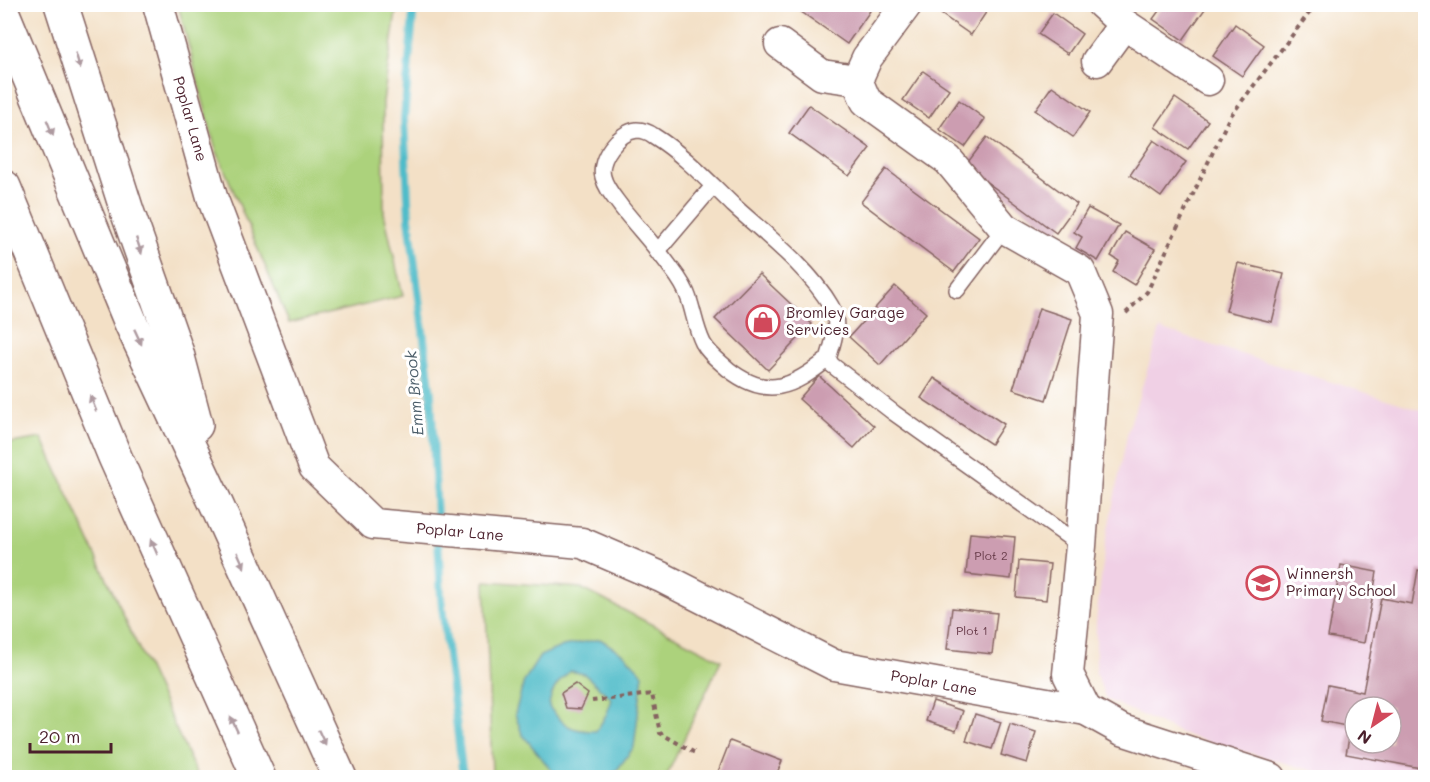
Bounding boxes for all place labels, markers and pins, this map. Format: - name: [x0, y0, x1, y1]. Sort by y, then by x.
- place label: Bromley Garage Services: [786, 302, 905, 339]
- shop icon: Bromley Garage Services: [745, 304, 781, 340]
- place label: Winnersh Primary School: [1286, 563, 1396, 600]
- school or university icon: Winnersh Primary School: [1245, 565, 1281, 601]

